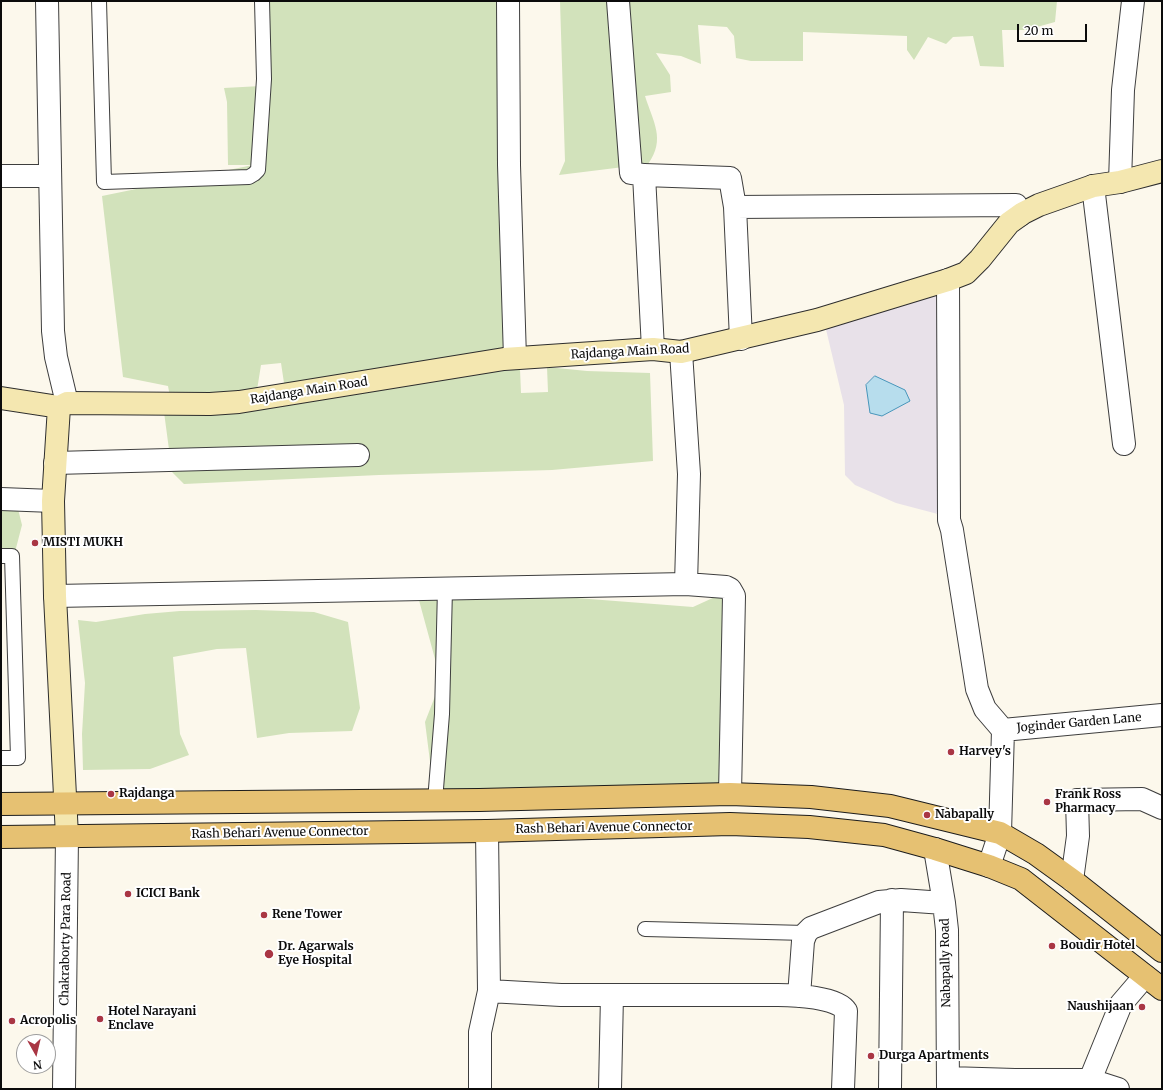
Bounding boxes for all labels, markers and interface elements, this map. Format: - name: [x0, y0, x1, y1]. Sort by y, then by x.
- scale bar: [1019, 16, 1089, 42]
- text: 20 m: [1024, 23, 1053, 38]
- street label: Rajdanga Main Road: [570, 342, 690, 362]
- street label: Rajdanga Main Road: [249, 375, 369, 407]
- place label: MISTI MUKH: [43, 536, 123, 550]
- marker: MISTI MUKH: [30, 538, 40, 548]
- street label: Joginder Garden Lane: [1016, 710, 1142, 736]
- place label: Harvey's: [959, 745, 1011, 759]
- marker: Harvey's: [946, 747, 956, 757]
- place label: Rajdanga: [119, 787, 174, 801]
- place label: Frank Ross Pharmacy: [1055, 788, 1121, 816]
- marker: Rajdanga: [106, 789, 116, 799]
- marker: Frank Ross Pharmacy: [1042, 797, 1052, 807]
- place label: Nabapally: [935, 808, 994, 822]
- marker: Nabapally: [922, 810, 932, 820]
- street label: Rash Behari Avenue Connector: [515, 819, 693, 837]
- street label: Rash Behari Avenue Connector: [191, 824, 369, 842]
- street label: Chakraborty Para Road: [58, 872, 74, 1006]
- place label: ICICI Bank: [136, 887, 200, 901]
- marker: ICICI Bank: [123, 889, 133, 899]
- place label: Rene Tower: [272, 908, 342, 922]
- marker: Rene Tower: [259, 910, 269, 920]
- street label: Nabapally Road: [938, 918, 954, 1008]
- place label: Boudir Hotel: [1060, 939, 1135, 953]
- place label: Dr. Agarwals Eye Hospital: [278, 940, 354, 968]
- marker: Boudir Hotel: [1047, 941, 1057, 951]
- marker: Dr. Agarwals Eye Hospital: [263, 948, 275, 960]
- place label: Naushijaan: [1067, 1000, 1134, 1014]
- marker: Naushijaan: [1137, 1002, 1147, 1012]
- place label: Hotel Narayani Enclave: [108, 1005, 196, 1033]
- place label: Acropolis: [20, 1014, 76, 1028]
- marker: Hotel Narayani Enclave: [95, 1014, 105, 1024]
- marker: Acropolis: [7, 1016, 17, 1026]
- north arrow: [16, 1034, 56, 1074]
- place label: Durga Apartments: [879, 1049, 989, 1063]
- marker: Durga Apartments: [866, 1051, 876, 1061]
- text: N: [32, 1057, 43, 1072]

